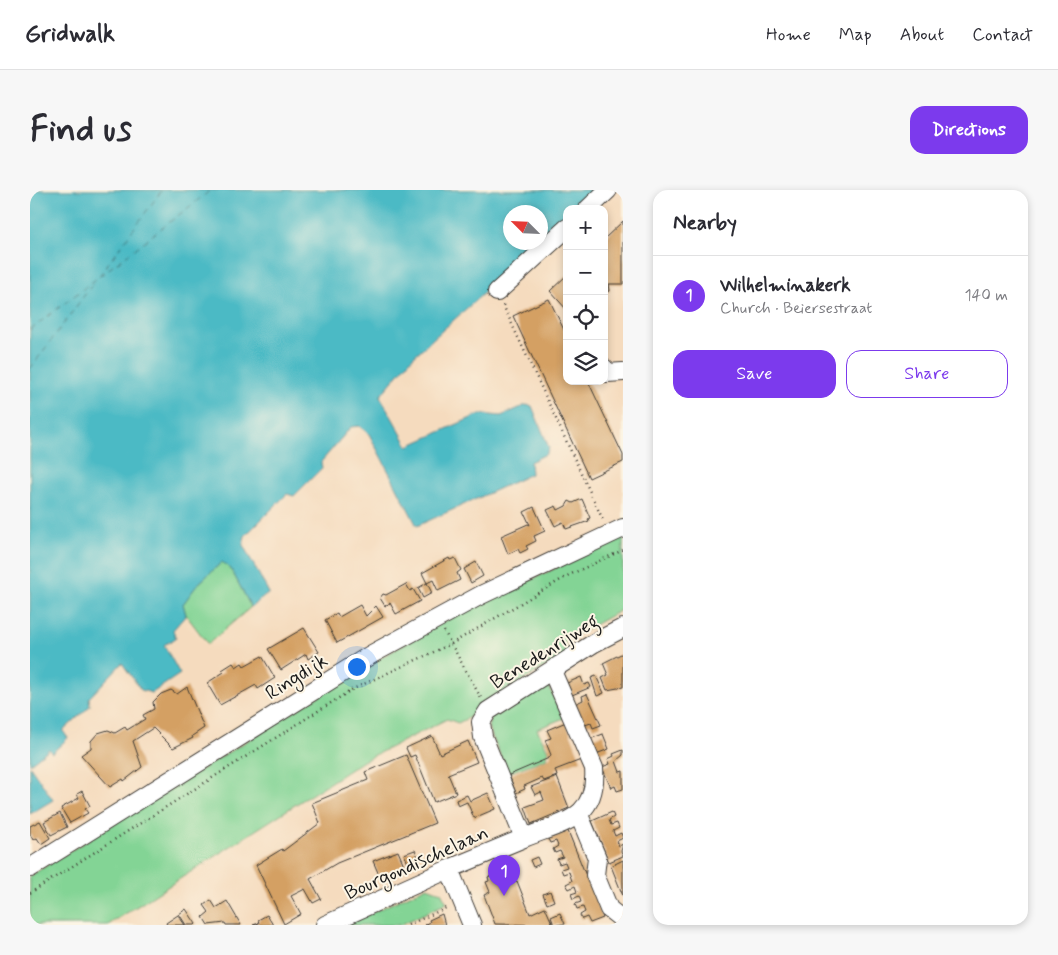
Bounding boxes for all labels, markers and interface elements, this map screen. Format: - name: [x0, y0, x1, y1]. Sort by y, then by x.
- text: Gridwalk: [25, 19, 115, 50]
- text: Home: [766, 23, 811, 47]
- text: Map: [839, 23, 872, 47]
- text: About: [900, 23, 944, 47]
- text: Contact: [972, 23, 1033, 47]
- button: Directions: [910, 106, 1028, 154]
- text: Find us: [30, 107, 132, 153]
- north arrow: [503, 205, 548, 250]
- map controls: [563, 205, 608, 385]
- button: +: [563, 205, 608, 250]
- text: Nearby: [673, 209, 737, 237]
- button: −: [563, 250, 608, 295]
- text: Wilhelminakerk: [720, 273, 851, 298]
- text: 1: [685, 285, 693, 306]
- text: 140 m: [964, 285, 1008, 306]
- button: locate: [563, 295, 608, 340]
- text: Church · Beiersestraat: [720, 298, 872, 319]
- button: layers: [563, 340, 608, 385]
- button: Save: [673, 350, 836, 398]
- button: Share: [846, 350, 1008, 398]
- street label: Benedenrijweg: [485, 608, 605, 698]
- street label: Ringdijk: [260, 648, 334, 708]
- your location: [344, 654, 370, 680]
- street label: Bourgondischelaan: [341, 820, 493, 908]
- pin: 1: [488, 855, 520, 896]

